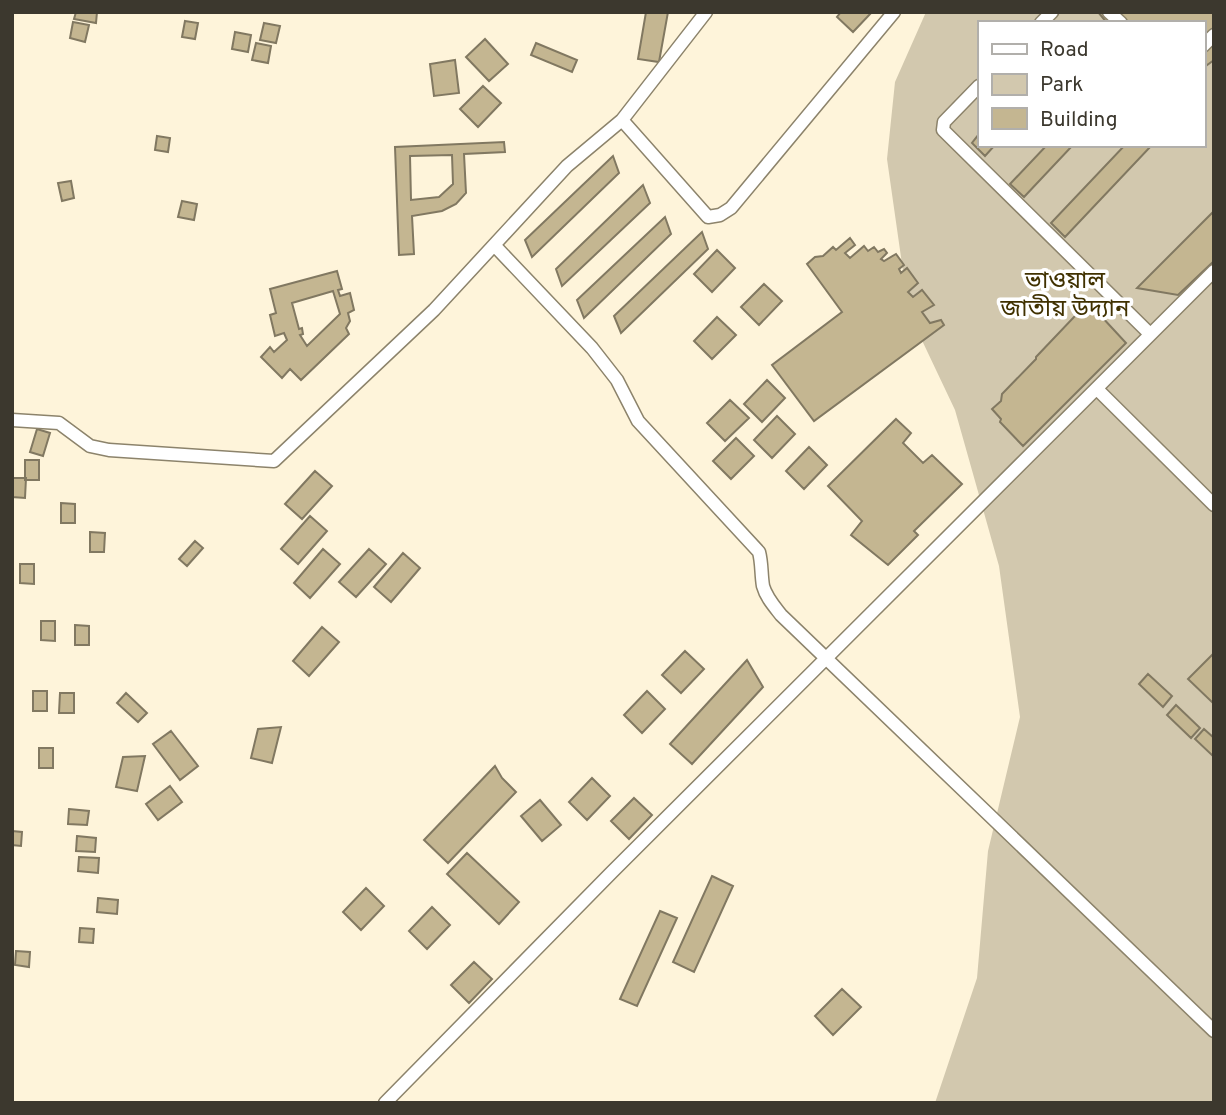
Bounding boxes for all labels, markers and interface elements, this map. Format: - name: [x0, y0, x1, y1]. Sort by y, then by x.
- legend: [978, 21, 1205, 147]
- text: Road: [1040, 37, 1089, 64]
- text: Park: [1040, 72, 1083, 99]
- text: Building: [1040, 107, 1118, 134]
- park label: ভাওয়াল জাতীয় উদ্যান: [1000, 267, 1130, 325]

